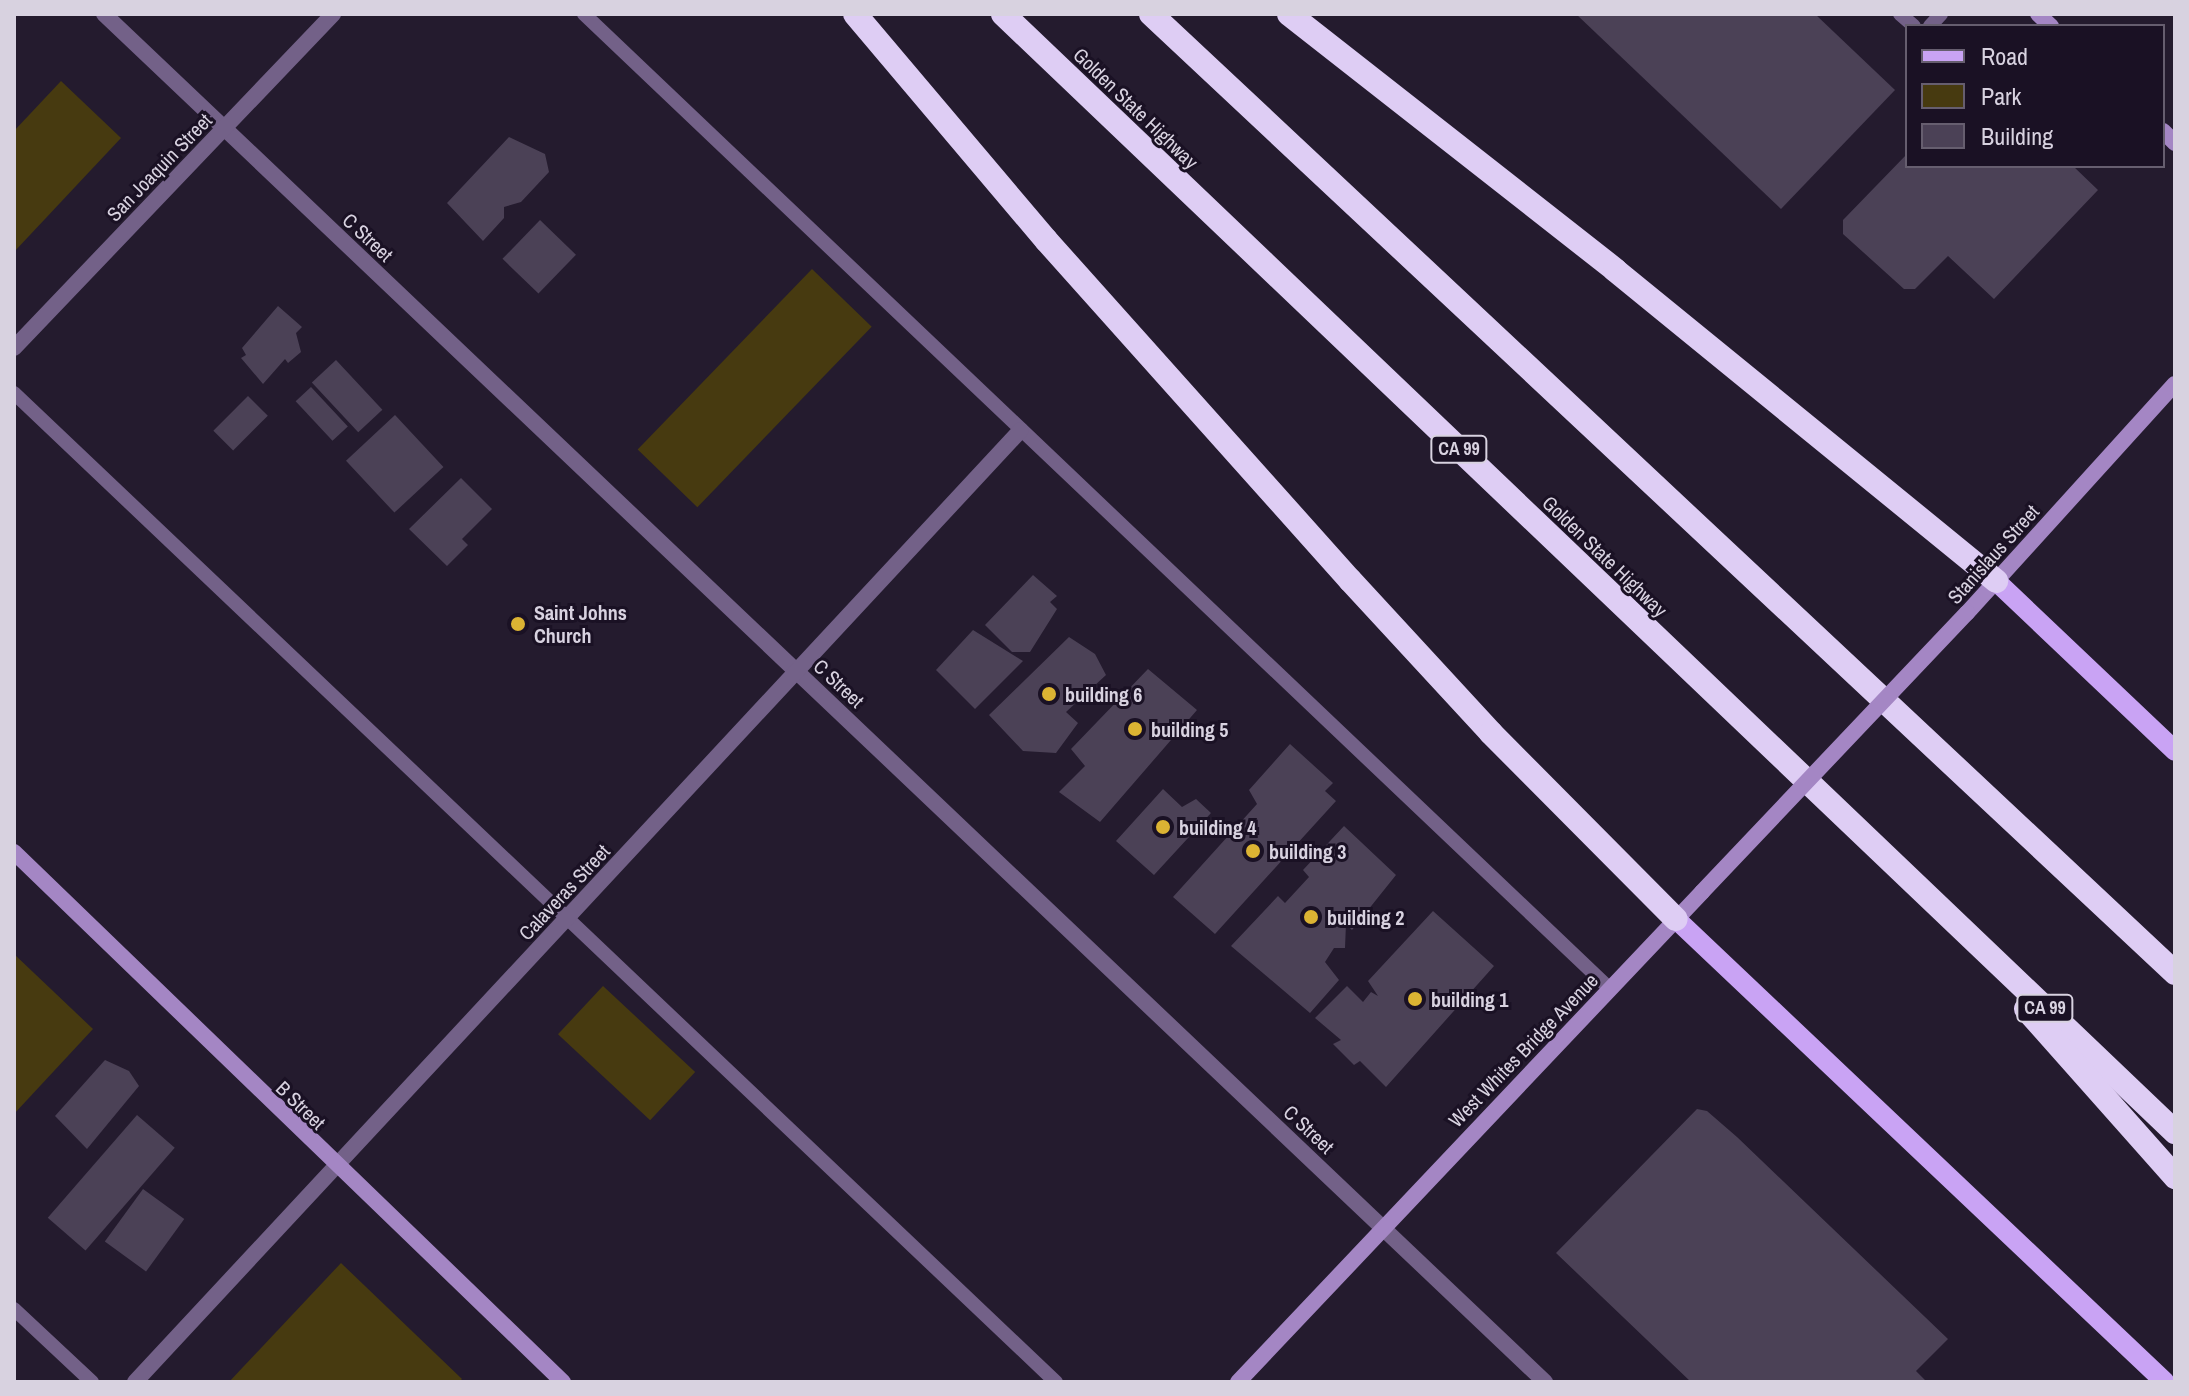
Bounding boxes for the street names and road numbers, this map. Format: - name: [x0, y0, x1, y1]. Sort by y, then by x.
- street label: Golden State Highway: [1069, 42, 1203, 174]
- street label: San Joaquin Street: [102, 108, 216, 226]
- street label: C Street: [338, 208, 398, 266]
- road number: CA 99: [1429, 435, 1489, 463]
- street label: Golden State Highway: [1538, 490, 1672, 622]
- street label: Stanislaus Street: [1942, 500, 2044, 608]
- street label: C Street: [809, 654, 869, 712]
- street label: Calaveras Street: [514, 839, 614, 945]
- street label: West Whites Bridge Avenue: [1443, 968, 1603, 1132]
- road number: CA 99: [2015, 994, 2075, 1022]
- street label: B Street: [271, 1076, 331, 1134]
- street label: C Street: [1279, 1100, 1339, 1158]

